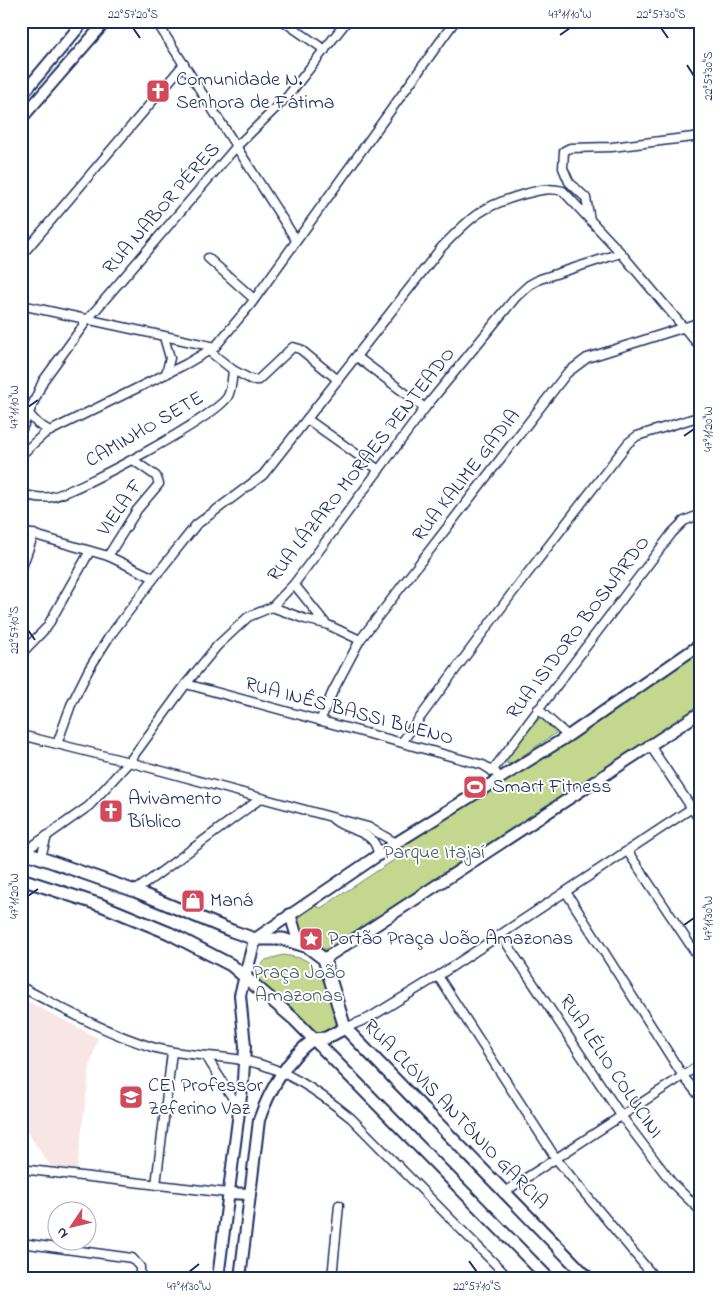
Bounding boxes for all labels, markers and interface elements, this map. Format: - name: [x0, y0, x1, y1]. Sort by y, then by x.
- text: 22°57'20"S: [108, 6, 158, 24]
- text: 47°11'10"W: [548, 6, 592, 24]
- text: 22°57'30"S: [637, 6, 686, 24]
- text: 22°57'30"S: [700, 51, 718, 100]
- place label: Comunidade N. Senhora de Fátima: [176, 66, 334, 118]
- church icon: Comunidade N. Senhora de Fátima: [145, 78, 171, 104]
- street label: RUA NABOR PÉRES: [96, 136, 228, 281]
- street label: RUA LÁZARO MORAES PENTEADO: [261, 341, 463, 589]
- street label: CAMINHO SETE: [81, 384, 209, 476]
- text: 47°11'10"W: [6, 385, 24, 429]
- street label: RUA KALIME GADIA: [406, 404, 528, 548]
- text: 47°11'20"W: [700, 406, 718, 452]
- street label: VIELA F: [90, 473, 151, 543]
- street label: RUA ISIDORO BOSNARDO: [500, 530, 658, 726]
- text: 22°57'10"S: [6, 606, 24, 654]
- street label: RUA INÊS BASSI BUENO: [241, 670, 457, 754]
- place label: Smart Fitness: [492, 773, 612, 802]
- sports icon: Smart Fitness: [462, 774, 488, 800]
- place label: Avivamento Bíblico: [127, 785, 222, 837]
- church icon: Avivamento Bíblico: [98, 798, 124, 824]
- park label: Parque Itajaí: [383, 839, 485, 868]
- text: 47°11'20"W: [6, 873, 24, 919]
- place label: Maná: [210, 887, 253, 916]
- shop icon: Maná: [180, 888, 206, 914]
- text: 47°11'30"W: [700, 896, 718, 940]
- place label: Portão Praça João Amazonas: [328, 925, 573, 954]
- place icon: Portão Praça João Amazonas: [298, 926, 324, 952]
- park label: Praça João Amazonas: [253, 959, 345, 1011]
- street label: RUA LÉLIO COLUCINI: [551, 989, 669, 1145]
- street label: RUA CLÓVIS ANTÔNIO GARCIA: [356, 1013, 554, 1217]
- place label: CEI Professor Zeferino Vaz: [148, 1072, 264, 1124]
- school or university icon: CEI Professor Zeferino Vaz: [118, 1084, 144, 1110]
- north arrow: [48, 1202, 98, 1252]
- text: N: [51, 1223, 74, 1242]
- text: 47°11'30"W: [167, 1278, 211, 1296]
- text: 22°57'10"S: [453, 1278, 501, 1296]

